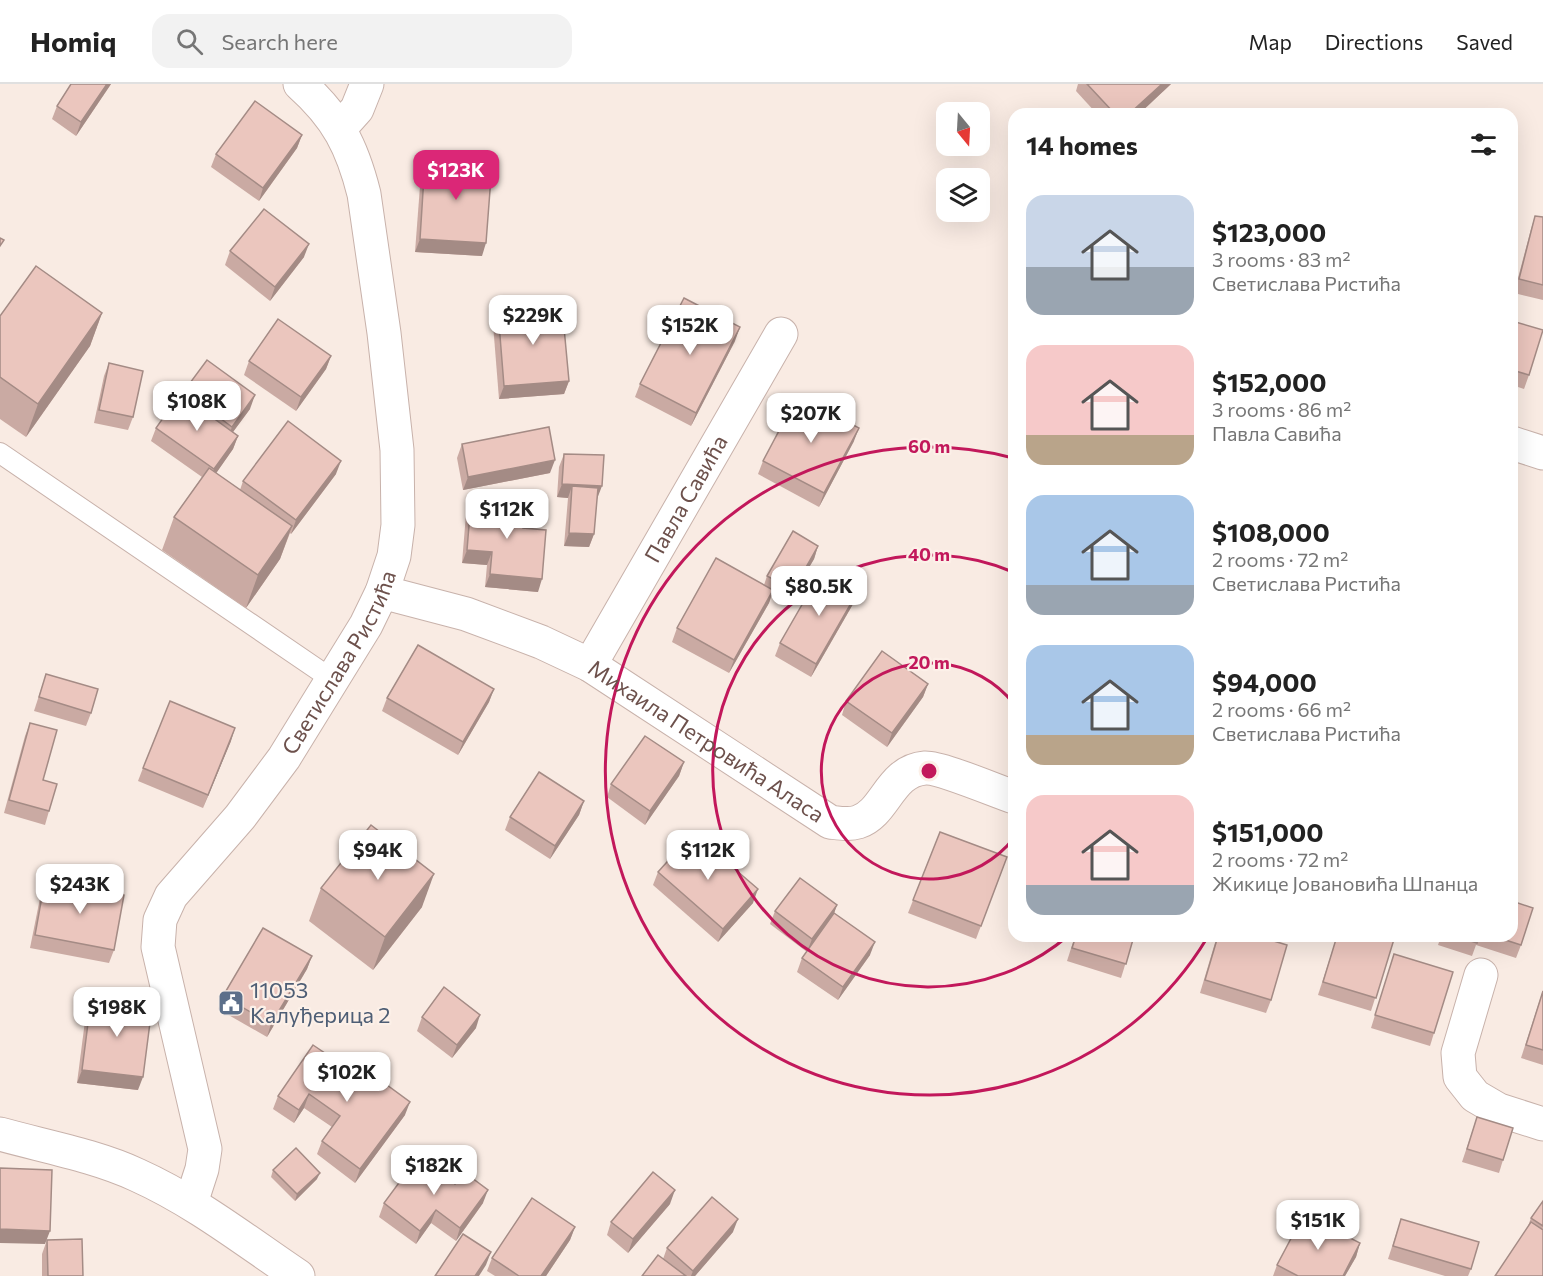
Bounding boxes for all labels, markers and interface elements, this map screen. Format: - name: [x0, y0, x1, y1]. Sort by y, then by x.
- search box: [152, 14, 572, 68]
- text: Homiq: [30, 24, 116, 58]
- icon: search: [173, 25, 206, 58]
- text: Search here: [221, 28, 338, 55]
- text: Map: [1249, 29, 1292, 54]
- text: Directions: [1325, 29, 1423, 54]
- text: Saved: [1456, 29, 1513, 54]
- north arrow: [936, 102, 990, 156]
- map controls: [936, 102, 990, 222]
- icon: filters: [1467, 128, 1500, 161]
- text: 14 homes: [1026, 129, 1138, 160]
- pin: $123K: [414, 150, 498, 201]
- text: $123K: [427, 157, 485, 181]
- button: layers: [936, 168, 990, 222]
- text: $123,000: [1212, 216, 1326, 247]
- icon: home: [1074, 219, 1146, 291]
- text: 3 rooms · 83 m²: [1212, 247, 1351, 271]
- text: Светислава Ристића: [1212, 271, 1401, 295]
- pin: $229K: [491, 295, 575, 346]
- text: $229K: [503, 302, 563, 326]
- pin: $152K: [648, 305, 732, 356]
- text: $152K: [661, 312, 719, 336]
- text: $152,000: [1212, 366, 1327, 397]
- icon: home: [1074, 369, 1146, 441]
- pin: $108K: [155, 381, 239, 432]
- text: $108K: [167, 388, 227, 412]
- pin: $207K: [769, 393, 853, 444]
- text: 3 rooms · 86 m²: [1212, 397, 1351, 421]
- text: $207K: [781, 400, 841, 424]
- text: Павла Савића: [1212, 421, 1342, 445]
- street label: Павла Савића: [638, 430, 733, 567]
- text: 60 m: [908, 435, 950, 457]
- pin: $112K: [465, 489, 549, 540]
- text: $112K: [480, 496, 534, 520]
- text: $108,000: [1212, 516, 1330, 547]
- icon: home: [1074, 519, 1146, 591]
- text: 40 m: [908, 543, 950, 565]
- text: 2 rooms · 72 m²: [1212, 547, 1348, 571]
- pin: $80.5K: [770, 566, 868, 617]
- street label: Светислава Ристића: [276, 567, 401, 759]
- text: Светислава Ристића: [1212, 571, 1401, 595]
- text: $80.5K: [785, 573, 853, 597]
- text: 20 m: [908, 651, 950, 673]
- street label: Михаила Петровића Аласа: [584, 654, 830, 828]
- text: $94,000: [1212, 666, 1317, 697]
- icon: home: [1074, 669, 1146, 741]
- text: 2 rooms · 66 m²: [1212, 697, 1351, 721]
- text: Светислава Ристића: [1212, 721, 1401, 745]
- centre of rings: [919, 761, 939, 781]
- text: $151,000: [1212, 816, 1324, 847]
- icon: home: [1074, 819, 1146, 891]
- pin: $94K: [342, 830, 414, 881]
- pin: $112K: [666, 830, 750, 881]
- text: $94K: [353, 837, 403, 861]
- text: $112K: [681, 837, 735, 861]
- text: 2 rooms · 72 m²: [1212, 847, 1348, 871]
- pin: $243K: [38, 864, 122, 915]
- text: $243K: [50, 871, 110, 895]
- text: Жикице Јовановића Шпанца: [1212, 871, 1478, 895]
- place label: 11053 Калуђерица 2: [250, 976, 390, 1028]
- pin: $198K: [75, 987, 159, 1038]
- public building icon: 11053 Калуђерица 2: [216, 988, 246, 1018]
- text: $198K: [87, 994, 147, 1018]
- pin: $102K: [305, 1052, 389, 1103]
- text: $102K: [317, 1059, 377, 1083]
- pin: $182K: [392, 1145, 476, 1196]
- text: $182K: [405, 1152, 463, 1176]
- pin: $151K: [1276, 1200, 1360, 1251]
- text: $151K: [1290, 1207, 1346, 1231]

